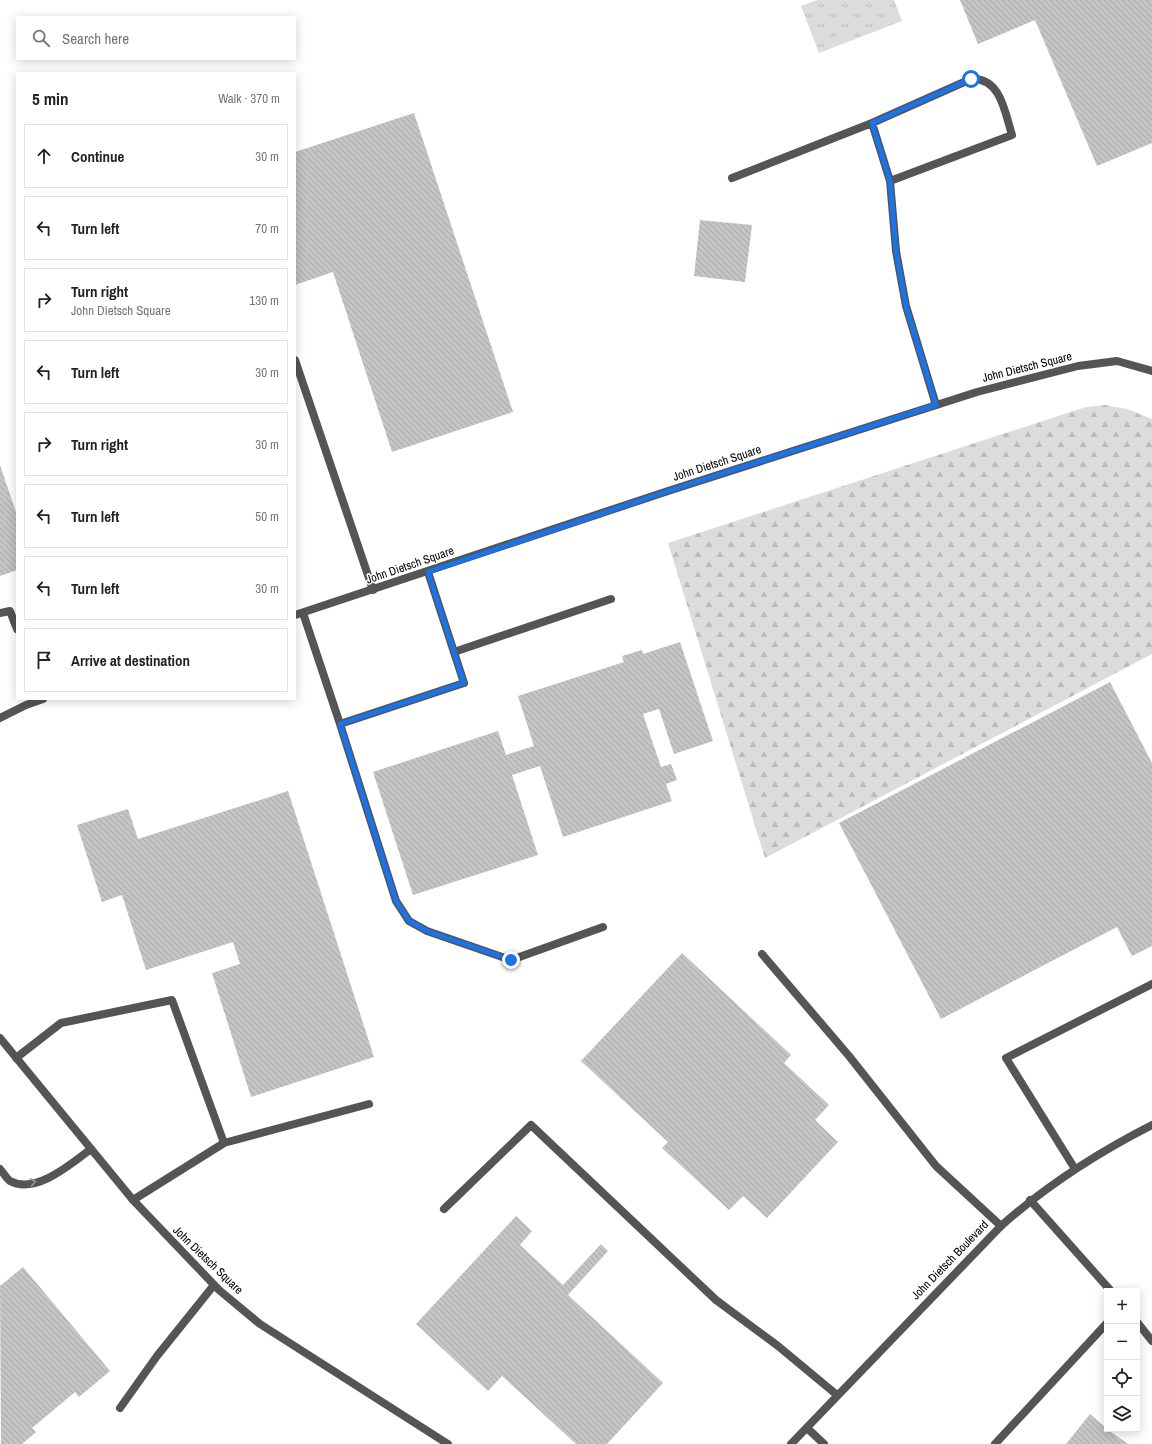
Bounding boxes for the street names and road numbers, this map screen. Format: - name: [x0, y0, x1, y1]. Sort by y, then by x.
- street label: John Dietsch Square: [980, 348, 1074, 386]
- street label: John Dietsch Square: [671, 441, 763, 485]
- street label: John Dietsch Square: [364, 542, 456, 588]
- street label: John Dietsch Boulevard: [908, 1217, 992, 1303]
- street label: John Dietsch Square: [169, 1222, 247, 1298]

